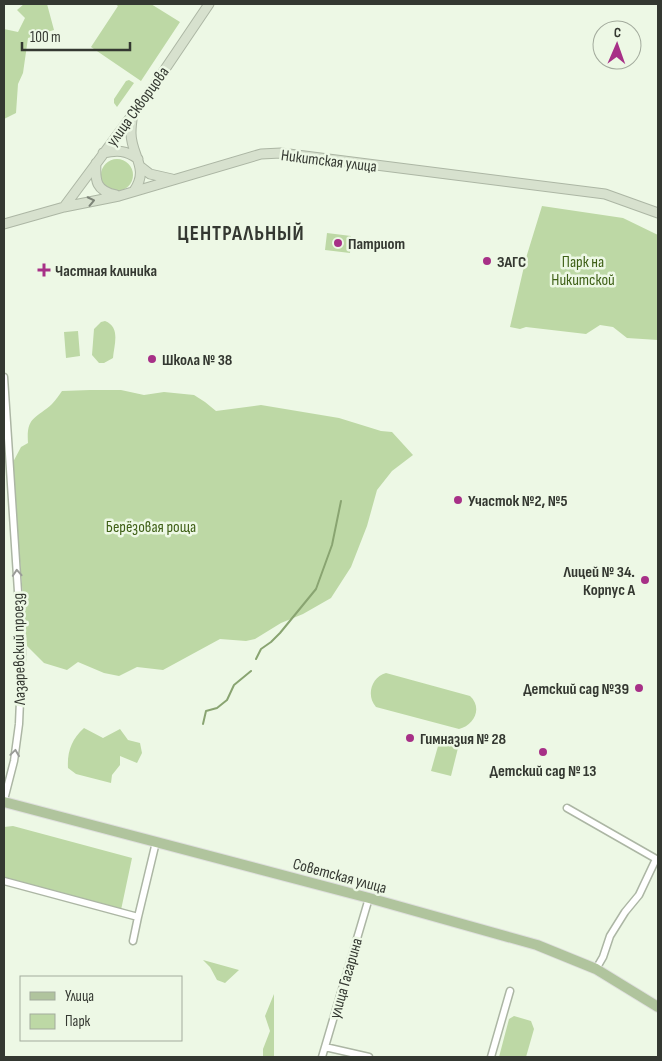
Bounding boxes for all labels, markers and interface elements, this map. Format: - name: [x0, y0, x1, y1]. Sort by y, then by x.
- scale bar: [22, 20, 130, 52]
- north arrow: [592, 20, 642, 70]
- text: С: [614, 24, 621, 41]
- text: 100 m: [30, 28, 61, 47]
- street label: улица Скворцова: [103, 63, 173, 150]
- street label: Никитская улица: [280, 146, 378, 177]
- one-way arrow: [87, 197, 96, 207]
- district label: ЦЕНТРАЛЬНЫЙ: [177, 221, 305, 246]
- place label: Патриот: [348, 235, 405, 254]
- marker: Патриот: [332, 237, 344, 249]
- place label: ЗАГС: [497, 253, 526, 272]
- park label: Парк на Никитской: [551, 253, 615, 290]
- marker: ЗАГС: [481, 255, 493, 267]
- place label: Частная клиника: [55, 262, 157, 281]
- marker: Частная клиника: [37, 263, 51, 277]
- place label: Школа № 38: [162, 351, 233, 370]
- marker: Школа № 38: [146, 353, 158, 365]
- place label: Участок №2, №5: [468, 492, 567, 511]
- marker: Участок №2, №5: [452, 494, 464, 506]
- park label: Берёзовая роща: [106, 518, 196, 537]
- place label: Лицей № 34. Корпус А: [563, 563, 635, 600]
- one-way arrow: [11, 569, 22, 577]
- marker: Лицей № 34. Корпус А: [639, 574, 651, 586]
- street label: Лазаревский проезд: [9, 593, 30, 706]
- place label: Детский сад №39: [523, 680, 629, 699]
- marker: Детский сад №39: [633, 682, 645, 694]
- place label: Гимназия № 28: [420, 730, 507, 749]
- marker: Гимназия № 28: [404, 732, 416, 744]
- marker: Детский сад № 13: [537, 746, 549, 758]
- one-way arrow: [9, 748, 19, 757]
- place label: Детский сад № 13: [489, 762, 597, 781]
- street label: Советская улица: [291, 855, 389, 898]
- street label: улица Гагарина: [326, 936, 367, 1021]
- legend: [20, 976, 182, 1041]
- text: Улица: [65, 987, 94, 1006]
- text: Парк: [65, 1012, 91, 1031]

